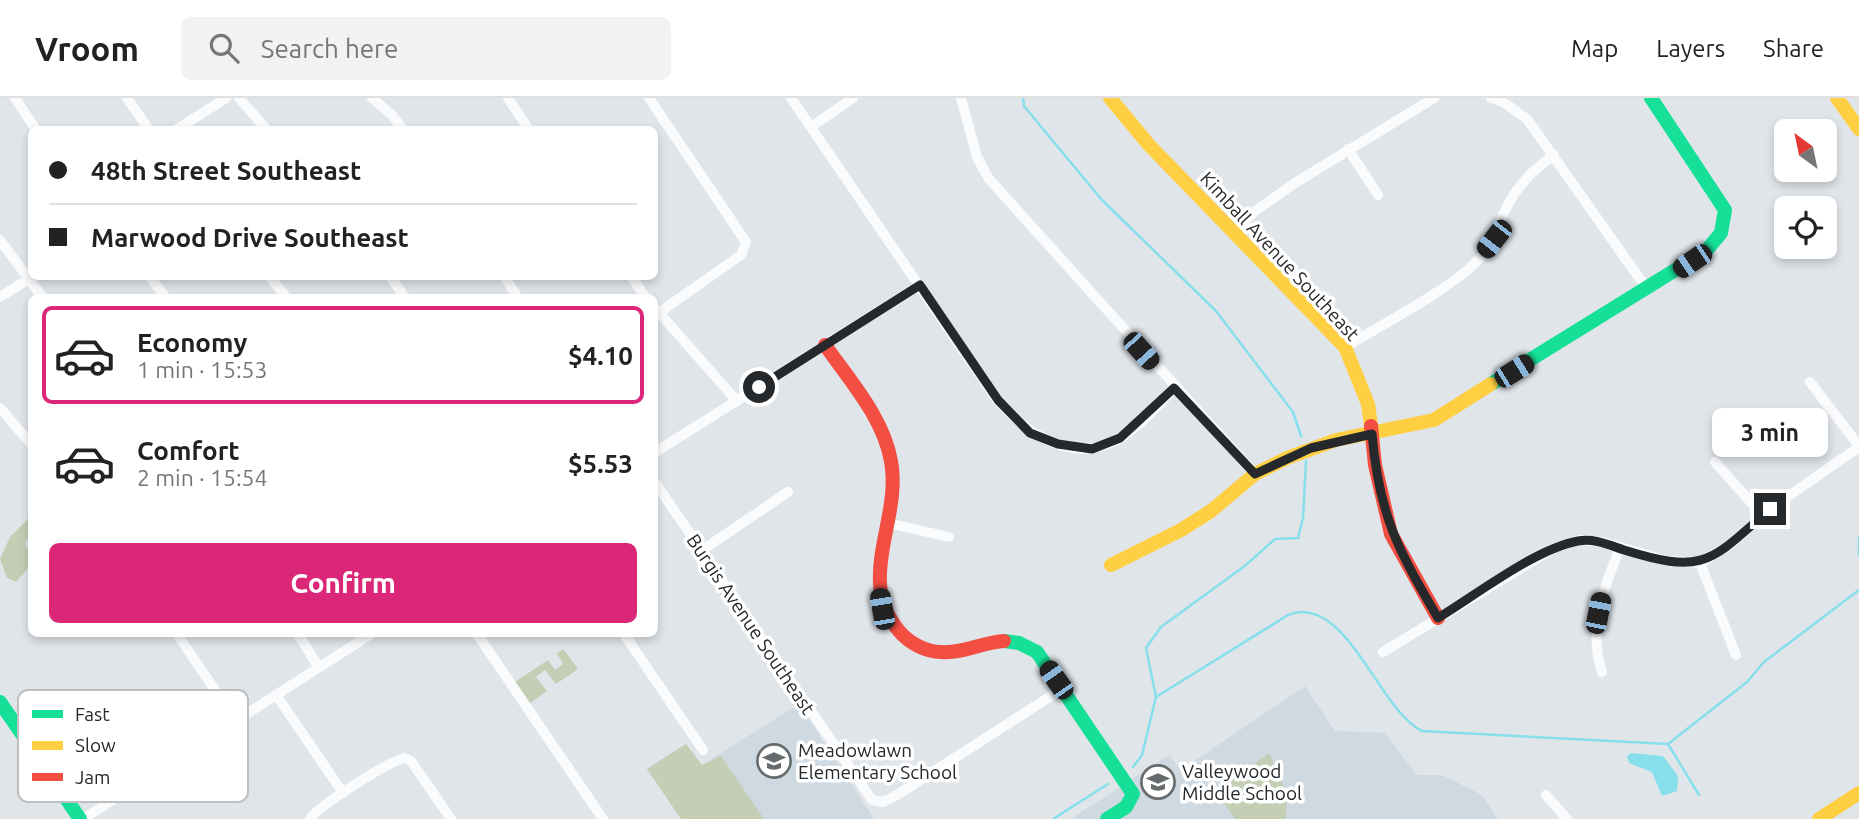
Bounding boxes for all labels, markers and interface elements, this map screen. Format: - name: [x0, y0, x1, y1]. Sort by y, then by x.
- search box: [181, 17, 671, 80]
- icon: search: [205, 29, 243, 67]
- text: Vroom: [35, 30, 139, 67]
- text: Search here: [261, 34, 398, 63]
- text: Map: [1571, 35, 1618, 62]
- text: Layers: [1656, 35, 1725, 62]
- text: Share: [1763, 35, 1824, 62]
- north arrow: [1774, 119, 1838, 182]
- map controls: [1774, 119, 1837, 259]
- text: 48th Street Southeast: [91, 156, 361, 185]
- street label: Kimball Avenue Southeast: [1196, 167, 1364, 345]
- button: locate: [1774, 196, 1837, 259]
- car: [1473, 216, 1516, 262]
- text: Marwood Drive Southeast: [91, 223, 409, 252]
- car: [1669, 241, 1716, 281]
- icon: car: [53, 324, 116, 387]
- text: Economy: [137, 328, 247, 357]
- car: [1120, 328, 1163, 374]
- text: $4.10: [568, 341, 633, 370]
- car: [1491, 351, 1538, 391]
- text: 1 min · 15:53: [137, 357, 268, 382]
- route start: [743, 371, 775, 403]
- callout: 3 min: [1712, 408, 1828, 456]
- text: 3 min: [1741, 420, 1799, 445]
- icon: car: [53, 432, 116, 495]
- text: Comfort: [137, 436, 240, 465]
- text: $5.53: [568, 449, 633, 478]
- text: 2 min · 15:54: [137, 465, 268, 490]
- route end: [1754, 493, 1786, 525]
- street label: Burgis Avenue Southeast: [682, 530, 820, 719]
- button: Confirm: [49, 543, 637, 623]
- car: [869, 586, 896, 632]
- car: [1584, 590, 1613, 636]
- car: [1036, 657, 1077, 703]
- legend: [18, 690, 248, 802]
- text: Fast: [75, 703, 110, 725]
- text: Slow: [75, 734, 116, 756]
- place label: Meadowlawn Elementary School: [798, 739, 957, 783]
- school or university icon: Meadowlawn Elementary School: [755, 742, 793, 780]
- place label: Valleywood Middle School: [1182, 760, 1302, 804]
- school or university icon: Valleywood Middle School: [1139, 763, 1177, 801]
- text: Jam: [75, 766, 111, 788]

